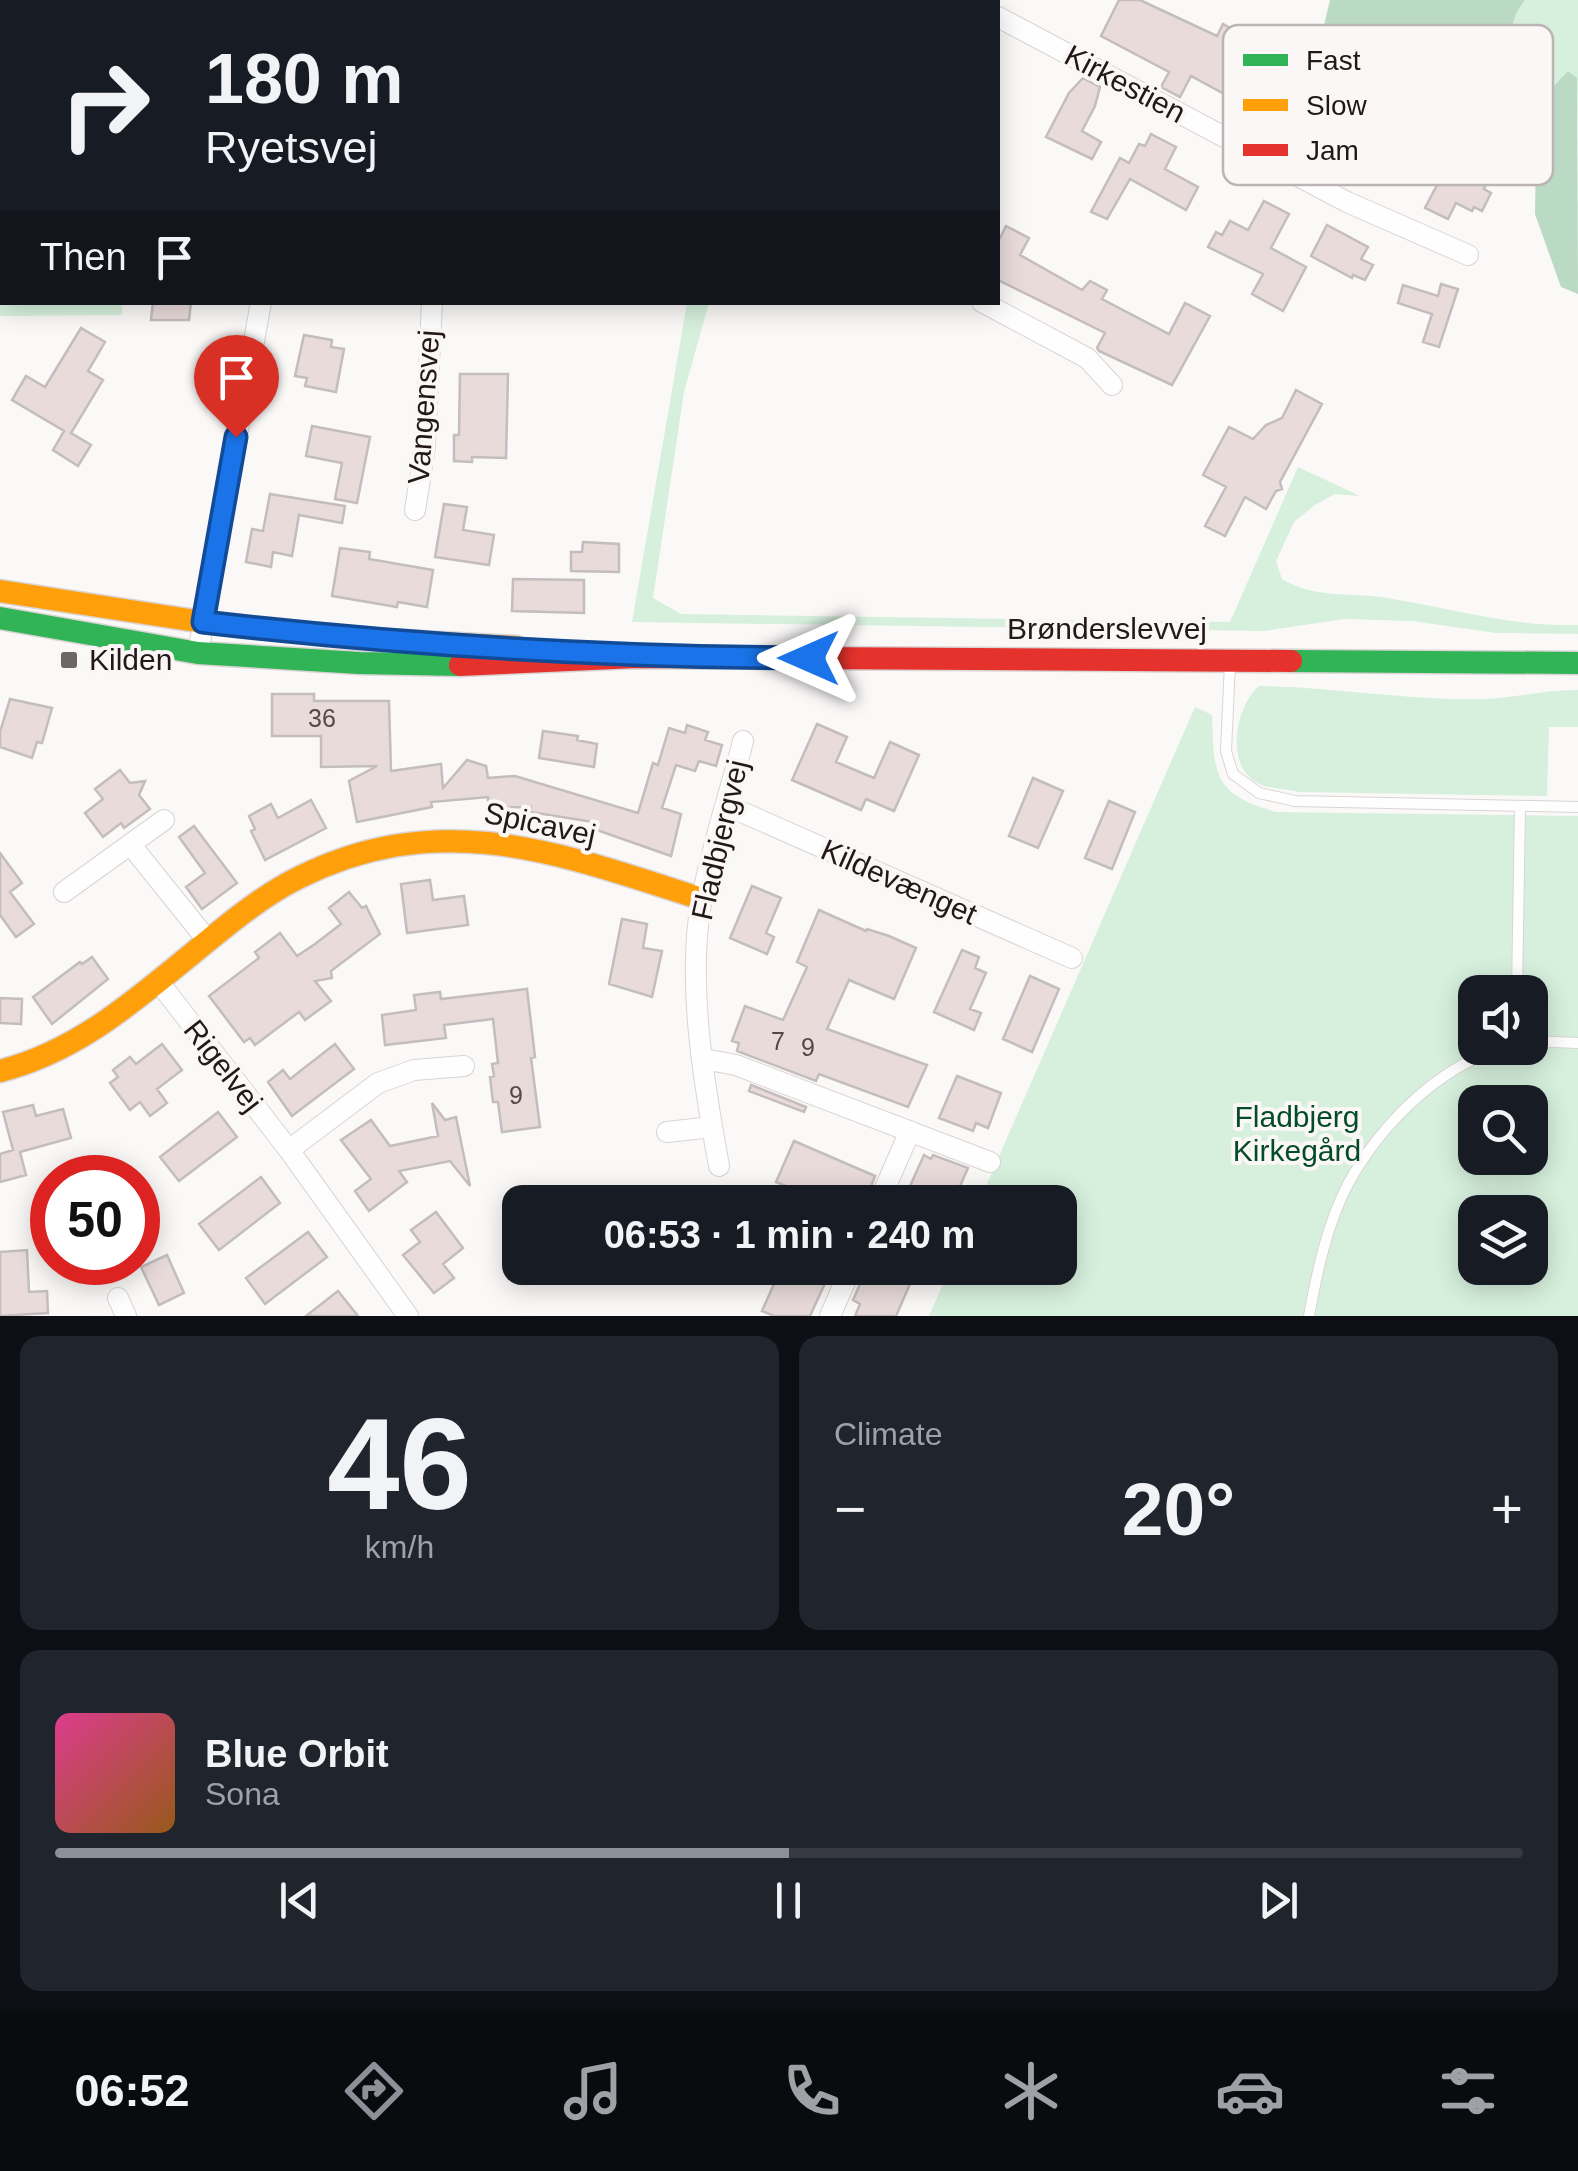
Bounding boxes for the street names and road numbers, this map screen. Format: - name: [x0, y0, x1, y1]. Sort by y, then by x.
- street label: Kirkestien: [1059, 38, 1191, 129]
- street label: Vangensvej: [402, 329, 445, 485]
- street label: Brønderslevvej: [1007, 612, 1207, 645]
- street label: Fladbjergvej: [685, 757, 754, 923]
- street label: Spicavej: [481, 796, 599, 851]
- street label: Kildevænget: [816, 833, 983, 931]
- street label: Rigelvej: [178, 1013, 269, 1118]

